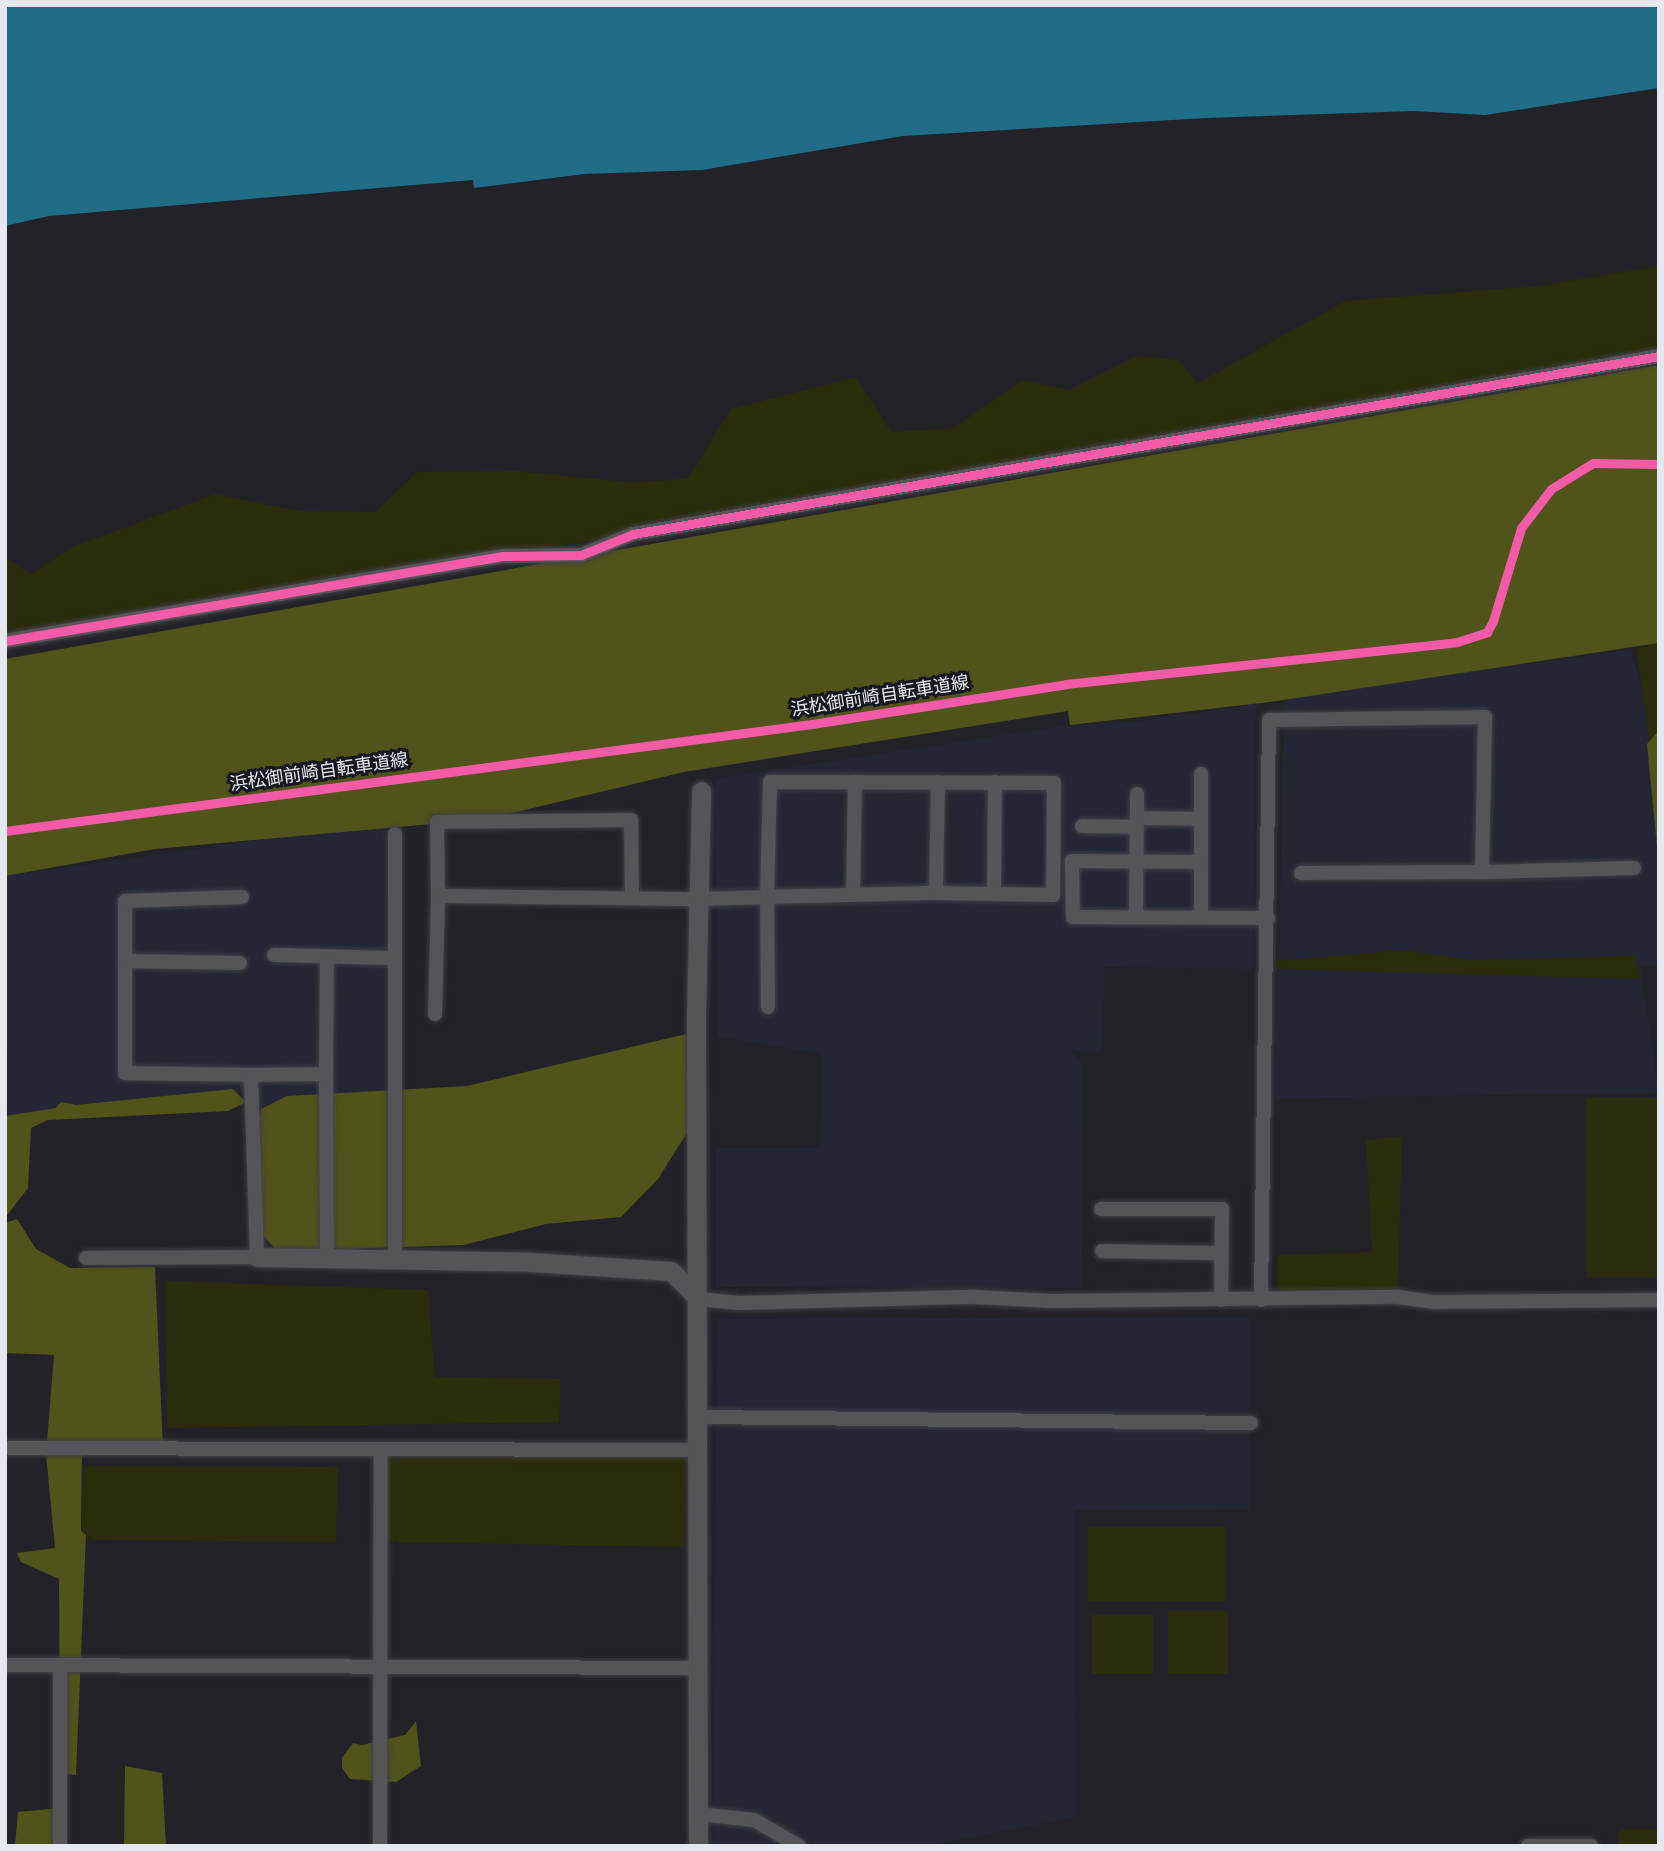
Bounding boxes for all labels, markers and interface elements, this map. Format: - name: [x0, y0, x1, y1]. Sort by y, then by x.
- street label: 浜松御前崎自転車道線: [789, 671, 971, 721]
- street label: 浜松御前崎自転車道線: [228, 749, 410, 795]

